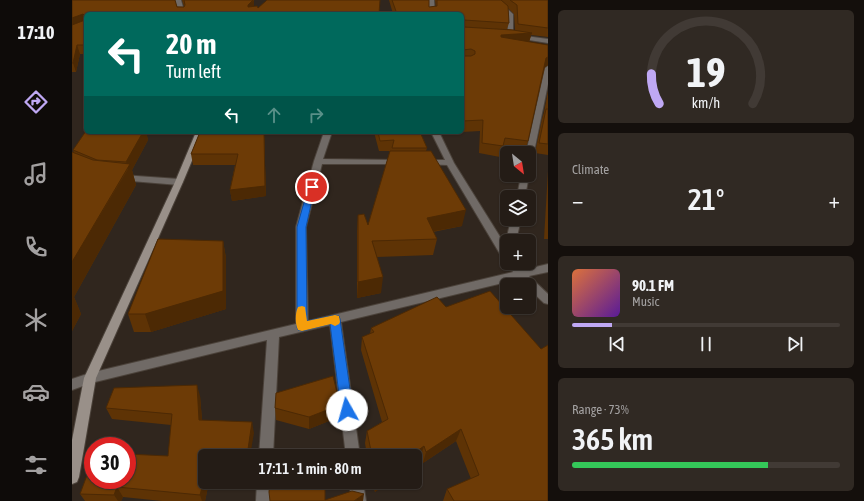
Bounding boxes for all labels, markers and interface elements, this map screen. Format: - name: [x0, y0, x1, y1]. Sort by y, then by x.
- text: 17:10: [17, 22, 55, 43]
- icon: left: [100, 28, 152, 80]
- text: 20 m: [166, 28, 216, 60]
- text: 19: [686, 48, 726, 96]
- text: Turn left: [166, 61, 221, 82]
- icon: directions: [22, 88, 50, 116]
- text: km/h: [692, 95, 720, 111]
- icon: left: [221, 104, 243, 126]
- icon: ahead: [263, 104, 285, 126]
- icon: right: [305, 104, 327, 126]
- north arrow: [500, 146, 536, 182]
- map controls: [500, 146, 536, 314]
- icon: music: [22, 160, 50, 188]
- text: Climate: [572, 162, 609, 177]
- pin: [295, 170, 329, 204]
- icon: arrive: [301, 176, 323, 198]
- text: 21°: [688, 182, 724, 216]
- text: −: [572, 187, 583, 213]
- text: +: [829, 187, 840, 213]
- button: layers: [500, 190, 536, 226]
- icon: phone: [22, 233, 50, 261]
- button: +: [500, 234, 536, 270]
- text: 90.1 FM: [632, 277, 674, 294]
- button: −: [500, 278, 536, 314]
- text: Music: [632, 294, 659, 309]
- icon: climate: [22, 306, 50, 334]
- icon: previous: [606, 333, 628, 355]
- icon: pause: [695, 333, 717, 355]
- icon: next: [784, 333, 806, 355]
- icon: car: [22, 378, 50, 406]
- position arrow: [326, 389, 368, 431]
- text: Range · 73%: [572, 402, 629, 417]
- text: 365 km: [572, 422, 653, 456]
- speed limit sign: 30: [84, 437, 136, 489]
- icon: filters: [22, 451, 50, 479]
- text: 17:11 · 1 min · 80 m: [258, 460, 362, 477]

